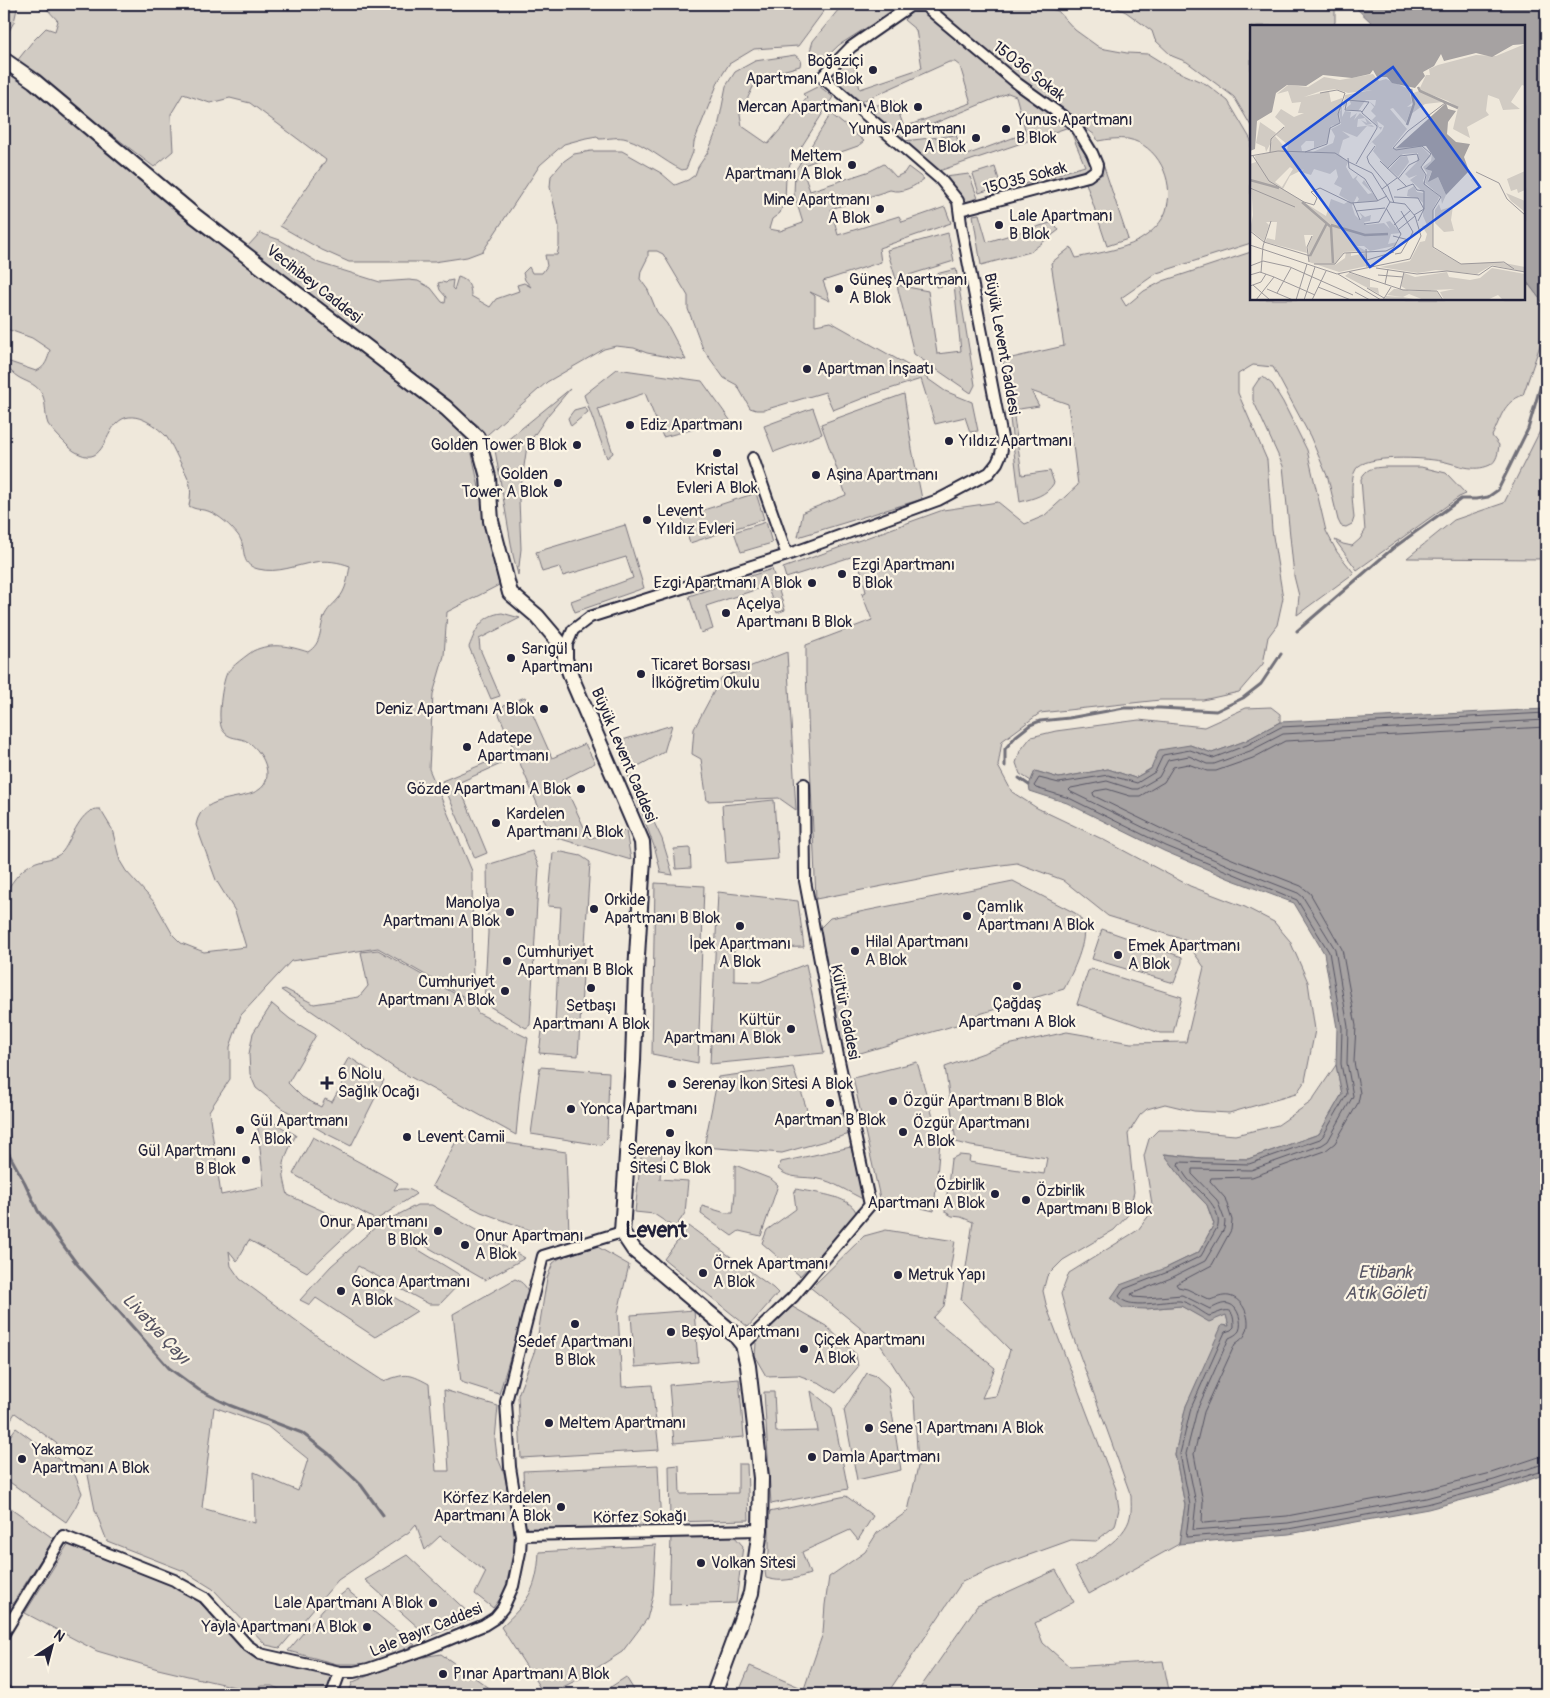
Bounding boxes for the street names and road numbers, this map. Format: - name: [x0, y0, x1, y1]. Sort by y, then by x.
- street label: 15036 Sokak: [989, 37, 1069, 106]
- street label: 15035 Sokak: [981, 157, 1069, 199]
- street label: Vecihibey Caddesi: [262, 240, 366, 328]
- street label: Büyük Levent Caddesi: [980, 271, 1024, 417]
- street label: Büyük Levent Caddesi: [587, 685, 661, 825]
- street label: Kültür Caddesi: [826, 963, 864, 1062]
- street label: Körfez Sokağı: [593, 1506, 687, 1528]
- street label: Lale Bayır Caddesi: [367, 1598, 485, 1662]

